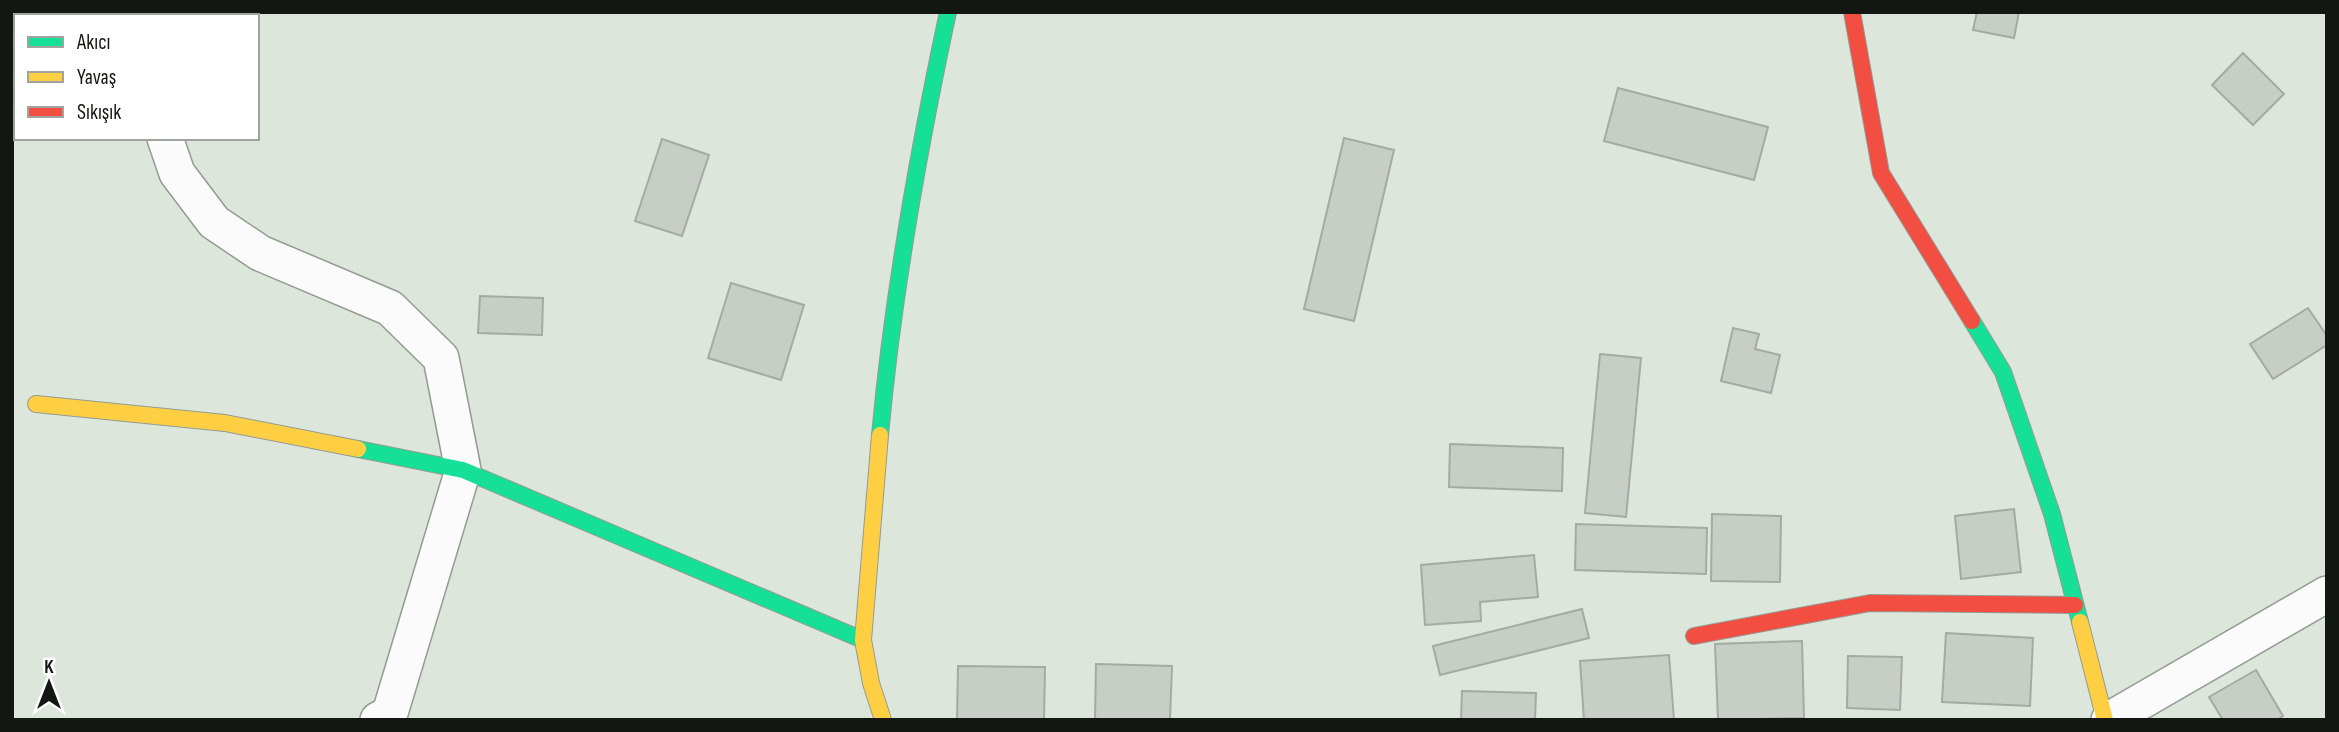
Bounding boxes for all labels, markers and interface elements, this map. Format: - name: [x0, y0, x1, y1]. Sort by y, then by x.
- legend: [14, 14, 259, 140]
- text: Akıcı: [76, 30, 110, 55]
- text: Yavaş: [77, 65, 116, 90]
- text: Sıkışık: [77, 100, 121, 125]
- north arrow: [14, 648, 84, 718]
- text: K: [44, 656, 54, 679]

